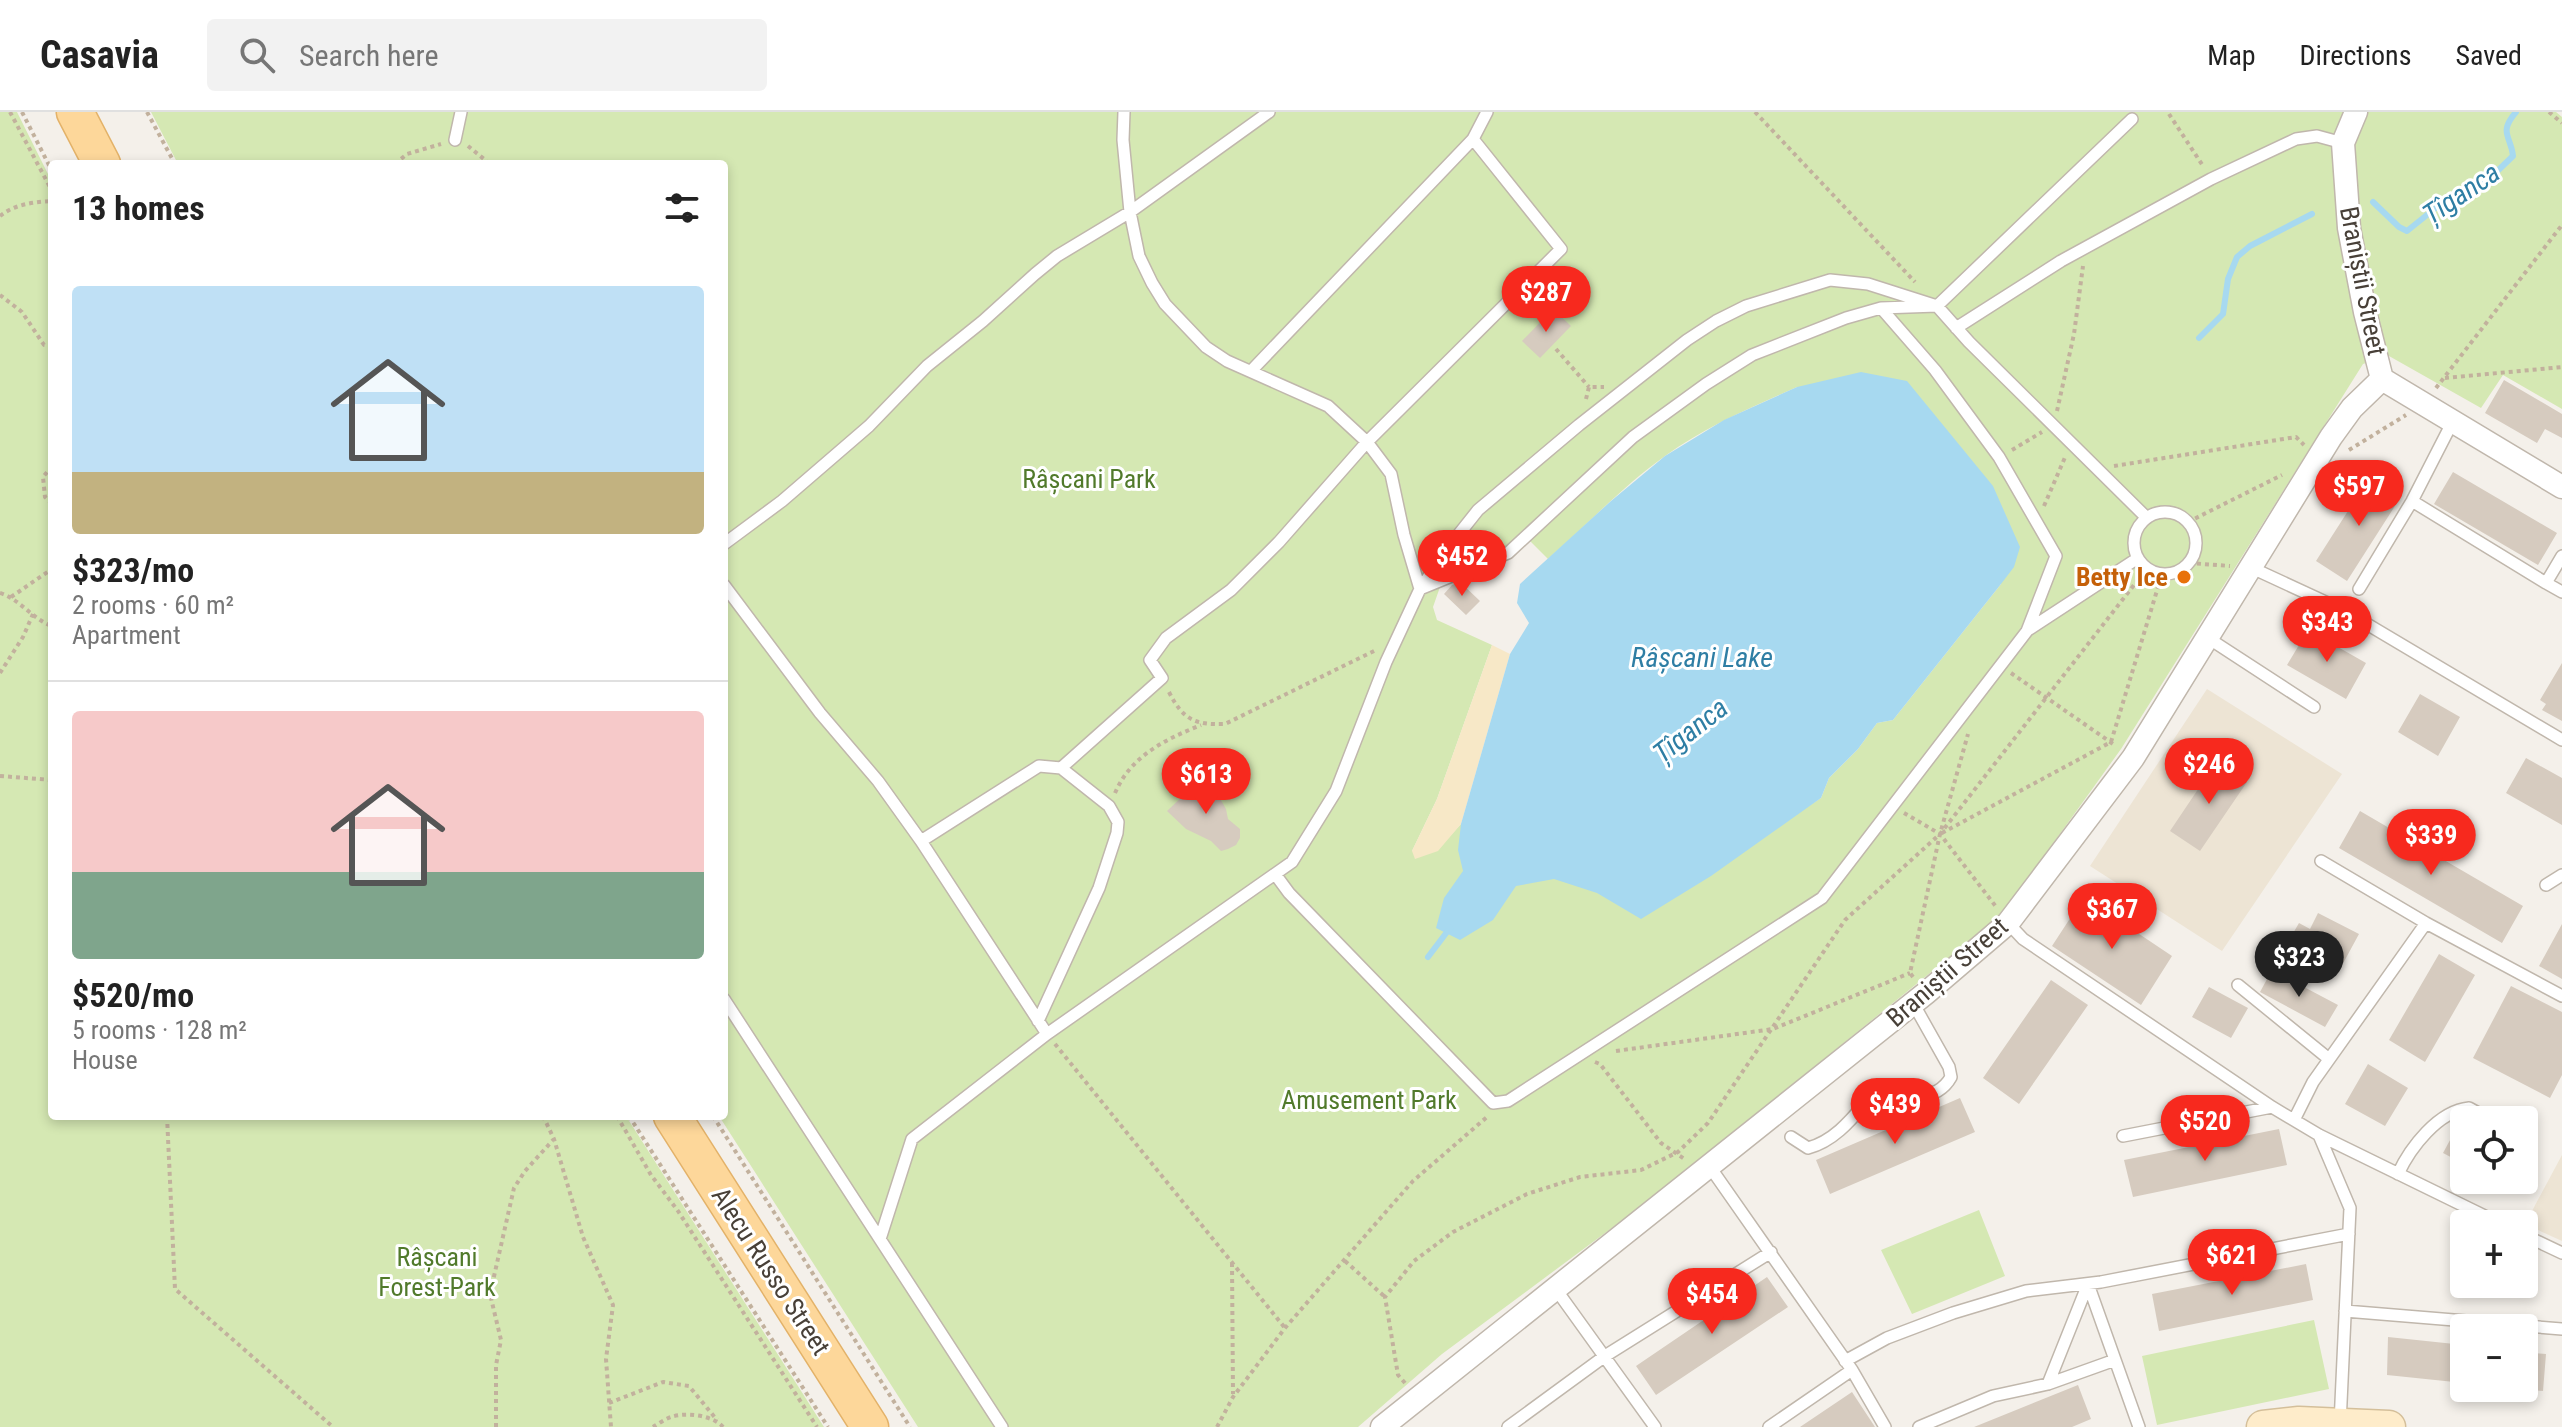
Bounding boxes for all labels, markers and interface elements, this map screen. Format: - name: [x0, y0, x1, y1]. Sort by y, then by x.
- search box: [207, 19, 767, 91]
- text: Casavia: [40, 33, 159, 77]
- icon: search: [235, 33, 279, 77]
- text: Search here: [299, 38, 439, 73]
- text: Map: [2207, 39, 2256, 72]
- text: Directions: [2300, 39, 2411, 72]
- text: Saved: [2455, 39, 2522, 72]
- water label: Țîganca: [2417, 156, 2506, 231]
- icon: filters: [660, 186, 704, 230]
- text: 13 homes: [72, 188, 205, 228]
- street label: Braniștii Street: [2333, 204, 2392, 358]
- pin: $287: [1499, 266, 1593, 334]
- text: $287: [1520, 277, 1572, 307]
- icon: home: [316, 338, 460, 482]
- pin: $597: [2312, 460, 2406, 528]
- park label: Râșcani Park: [1022, 464, 1156, 495]
- text: $597: [2333, 471, 2385, 501]
- pin: $452: [1415, 530, 1509, 598]
- text: $452: [1436, 541, 1488, 571]
- text: $323/mo: [72, 550, 194, 590]
- place label: Betty Ice: [2076, 562, 2168, 592]
- marker: Betty Ice: [2175, 568, 2193, 586]
- text: 2 rooms · 60 m²: [72, 590, 234, 620]
- pin: $343: [2280, 596, 2374, 664]
- text: $343: [2301, 607, 2353, 637]
- text: Apartment: [72, 620, 181, 650]
- water label: Râșcani Lake: [1631, 641, 1773, 674]
- water label: Țîganca: [1646, 691, 1734, 770]
- pin: $246: [2162, 738, 2256, 806]
- pin: $613: [1159, 748, 1253, 816]
- text: $246: [2183, 749, 2235, 779]
- text: $613: [1180, 759, 1232, 789]
- icon: home: [316, 763, 460, 907]
- pin: $339: [2384, 809, 2478, 877]
- text: $339: [2405, 820, 2457, 850]
- pin: $367: [2065, 883, 2159, 951]
- text: $367: [2086, 894, 2138, 924]
- street label: Braniștii Street: [1880, 911, 2014, 1034]
- pin: $323: [2252, 931, 2346, 999]
- text: $323: [2273, 942, 2325, 972]
- text: $520/mo: [72, 975, 194, 1015]
- text: 5 rooms · 128 m²: [72, 1015, 247, 1045]
- text: House: [72, 1045, 138, 1075]
- pin: $439: [1848, 1078, 1942, 1146]
- park label: Amusement Park: [1281, 1085, 1457, 1115]
- text: $439: [1869, 1089, 1921, 1119]
- pin: $520: [2158, 1095, 2252, 1163]
- text: $520: [2179, 1106, 2231, 1136]
- map controls: [2450, 1106, 2538, 1402]
- button: locate: [2450, 1106, 2538, 1194]
- street label: Alecu Russo Street: [706, 1182, 836, 1360]
- button: +: [2450, 1210, 2538, 1298]
- pin: $621: [2185, 1229, 2279, 1297]
- text: $621: [2206, 1240, 2258, 1270]
- park label: Râșcani Forest-Park: [378, 1242, 496, 1302]
- pin: $454: [1665, 1268, 1759, 1336]
- text: $454: [1686, 1279, 1738, 1309]
- button: −: [2450, 1314, 2538, 1402]

